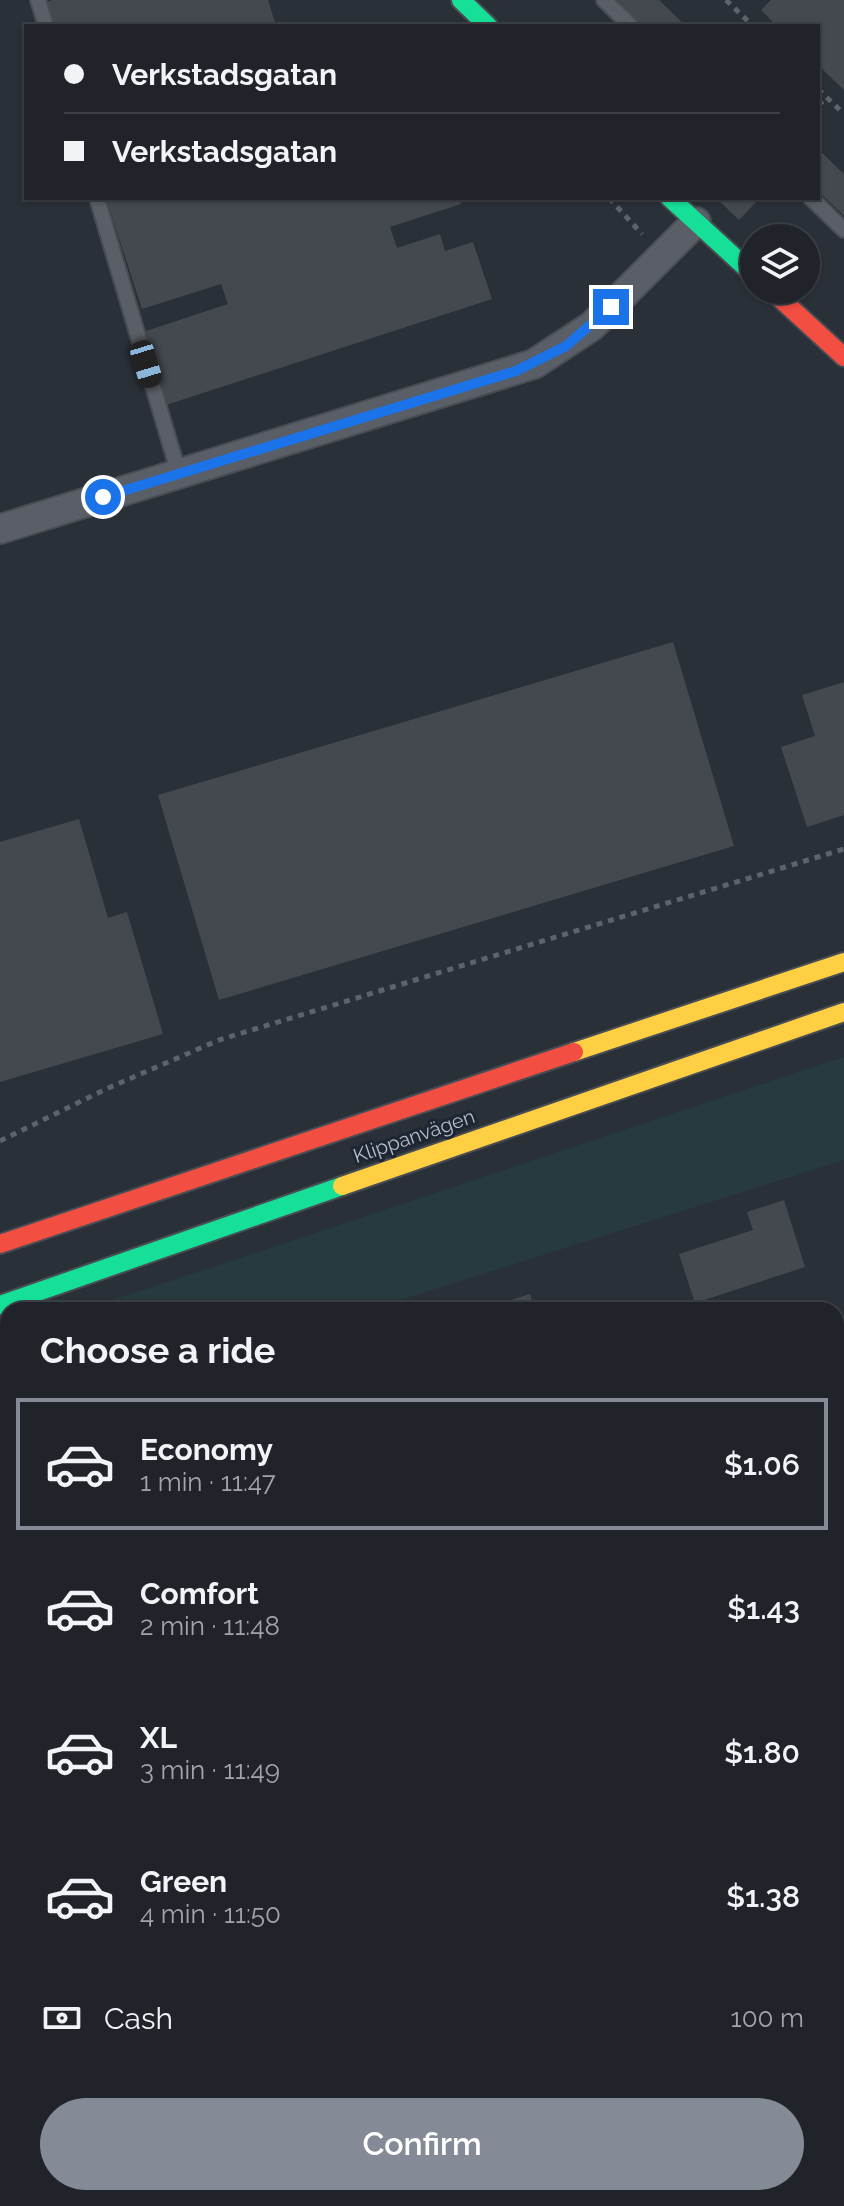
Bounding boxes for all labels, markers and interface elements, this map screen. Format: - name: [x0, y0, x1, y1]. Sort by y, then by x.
- text: Verkstadsgatan: [112, 57, 337, 92]
- text: Verkstadsgatan: [112, 134, 337, 169]
- map controls: [740, 224, 820, 304]
- button: layers: [740, 224, 820, 304]
- route end: [593, 289, 629, 325]
- car: [128, 338, 164, 390]
- route start: [85, 479, 121, 515]
- street label: Klippanvägen: [350, 1104, 478, 1168]
- text: Choose a ride: [40, 1329, 275, 1371]
- icon: car: [44, 1428, 116, 1500]
- text: Economy: [140, 1432, 273, 1467]
- text: $1.06: [724, 1447, 800, 1482]
- text: 1 min · 11:47: [140, 1467, 276, 1497]
- icon: car: [44, 1572, 116, 1644]
- text: Comfort: [140, 1576, 259, 1611]
- text: $1.43: [727, 1591, 800, 1626]
- text: 2 min · 11:48: [140, 1611, 280, 1641]
- icon: car: [44, 1716, 116, 1788]
- text: XL: [140, 1720, 177, 1755]
- text: $1.80: [724, 1735, 800, 1770]
- text: 3 min · 11:49: [140, 1755, 280, 1785]
- icon: car: [44, 1860, 116, 1932]
- text: Green: [140, 1864, 227, 1899]
- text: $1.38: [726, 1879, 800, 1914]
- text: 4 min · 11:50: [140, 1899, 281, 1929]
- icon: cash: [40, 1996, 84, 2040]
- text: Cash: [104, 2001, 173, 2036]
- text: 100 m: [731, 2003, 804, 2033]
- button: Confirm: [40, 2098, 804, 2190]

